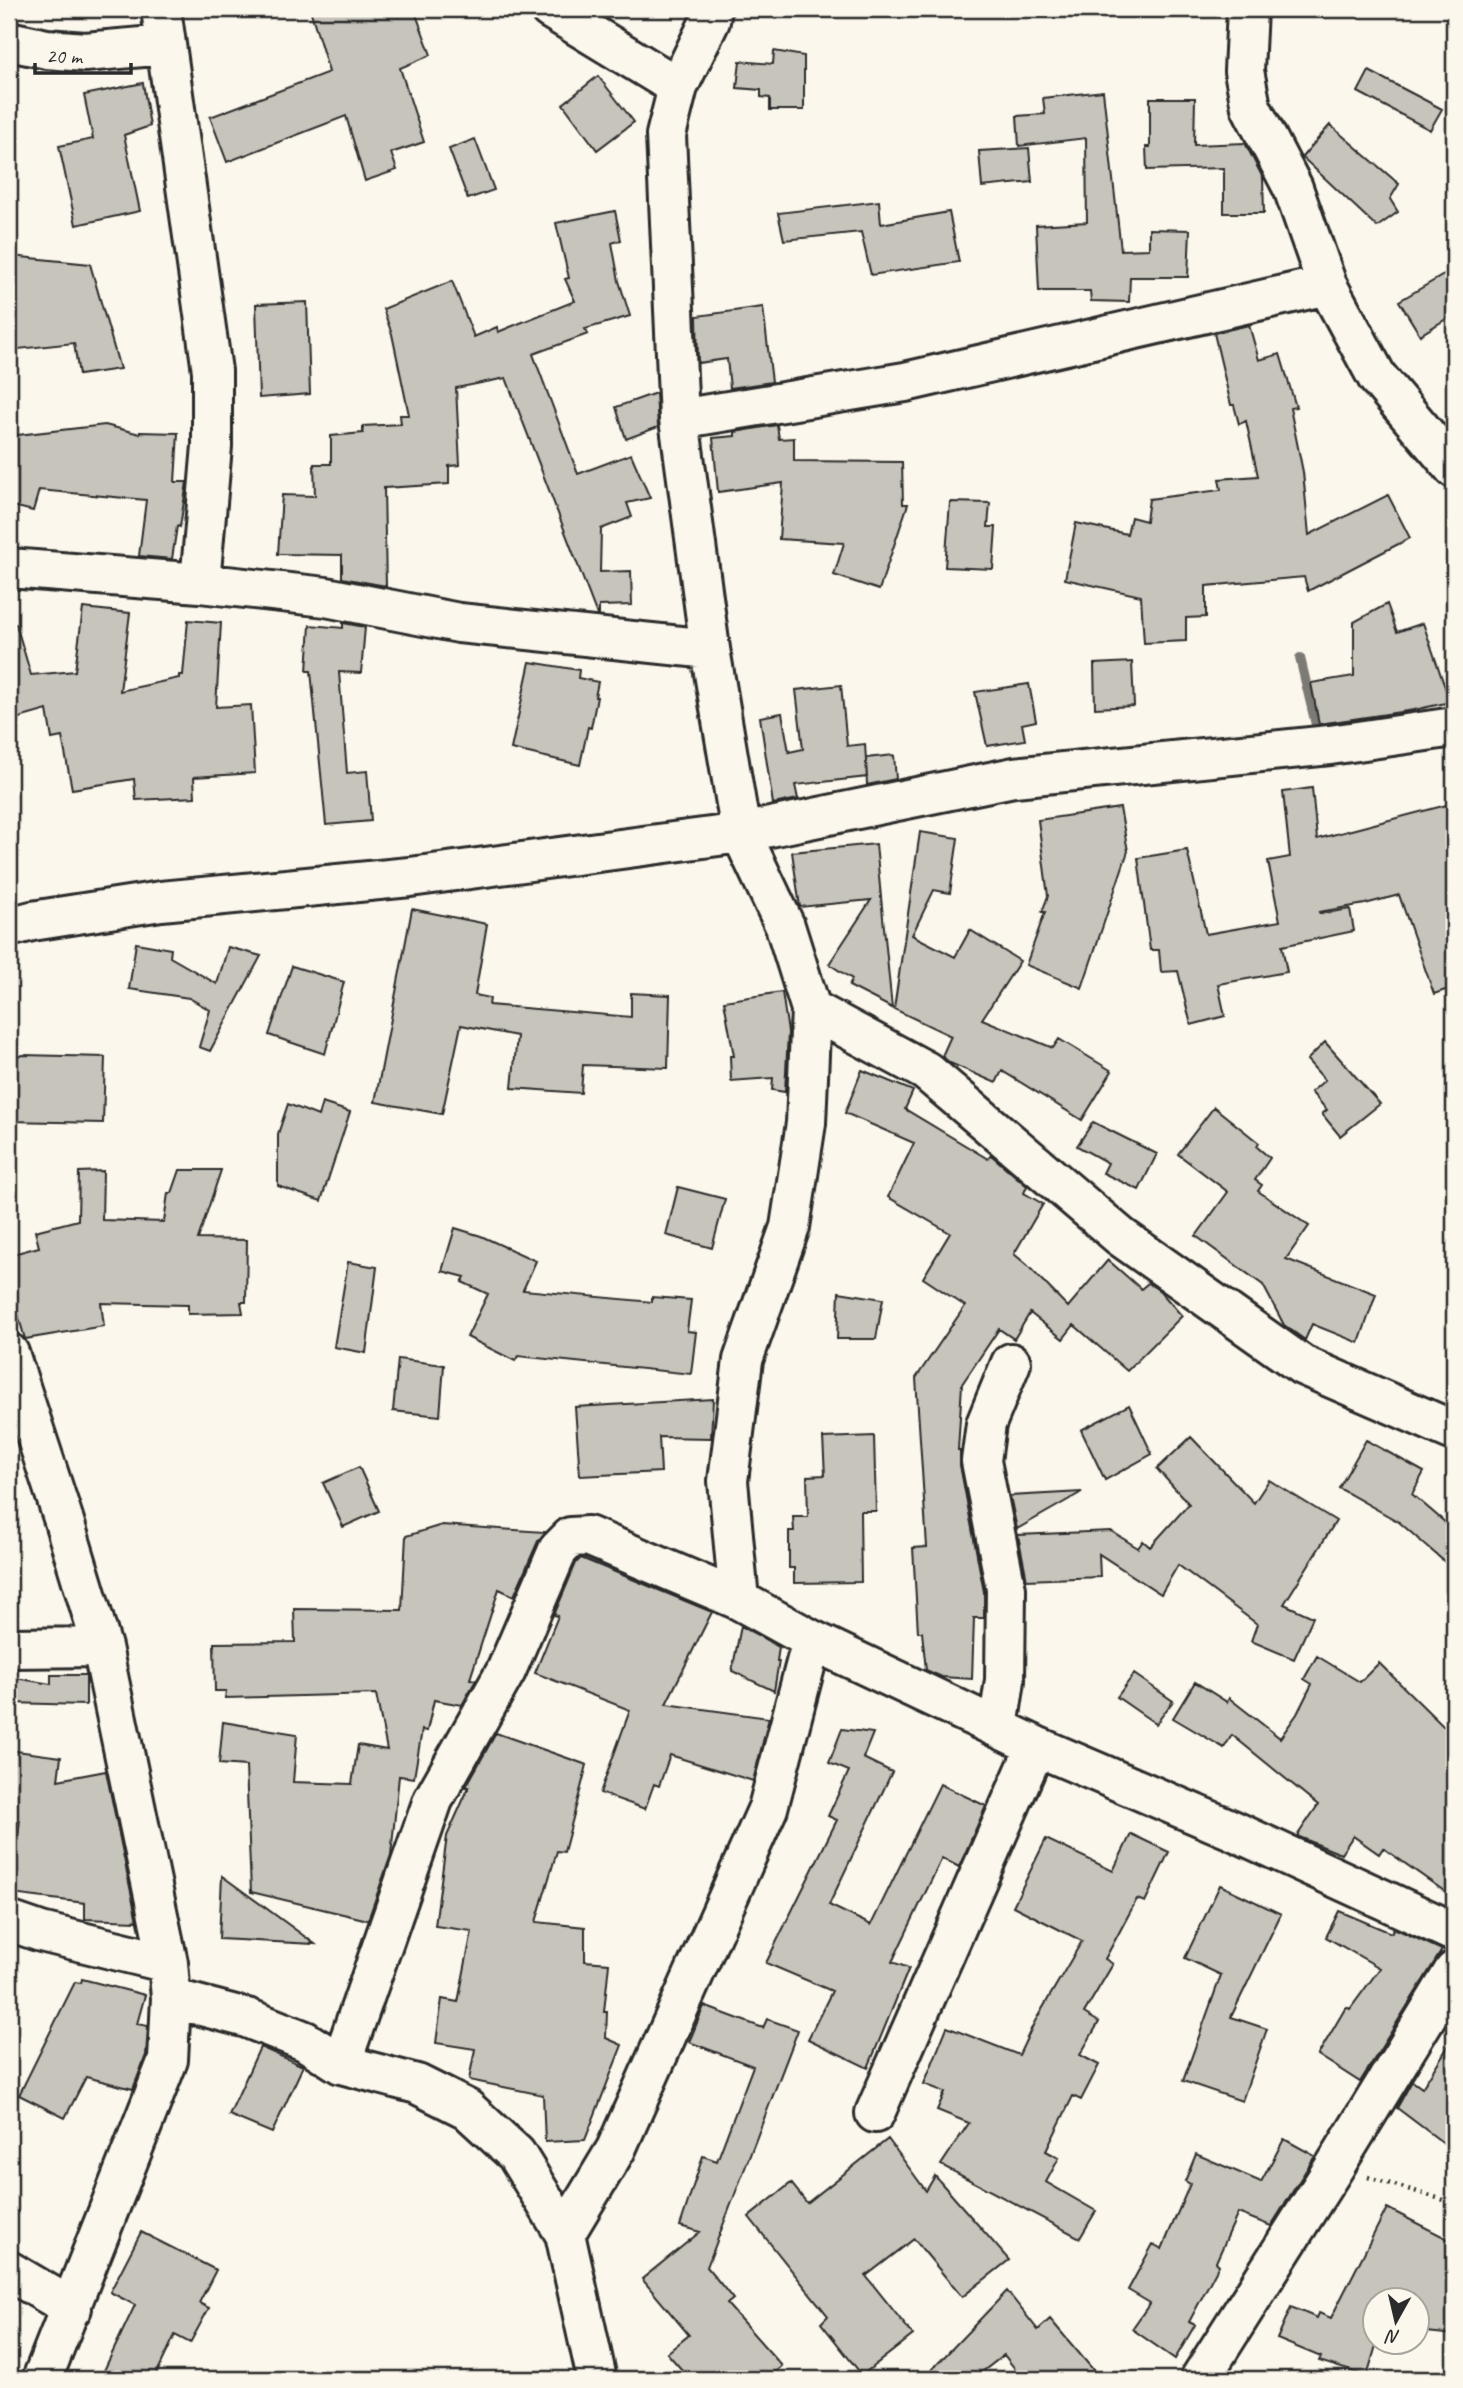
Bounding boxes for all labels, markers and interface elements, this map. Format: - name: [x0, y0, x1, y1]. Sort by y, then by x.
- scale bar: [35, 32, 131, 76]
- text: 20 m: [46, 43, 84, 69]
- north arrow: [1362, 2286, 1432, 2356]
- text: N: [1383, 2324, 1401, 2350]

